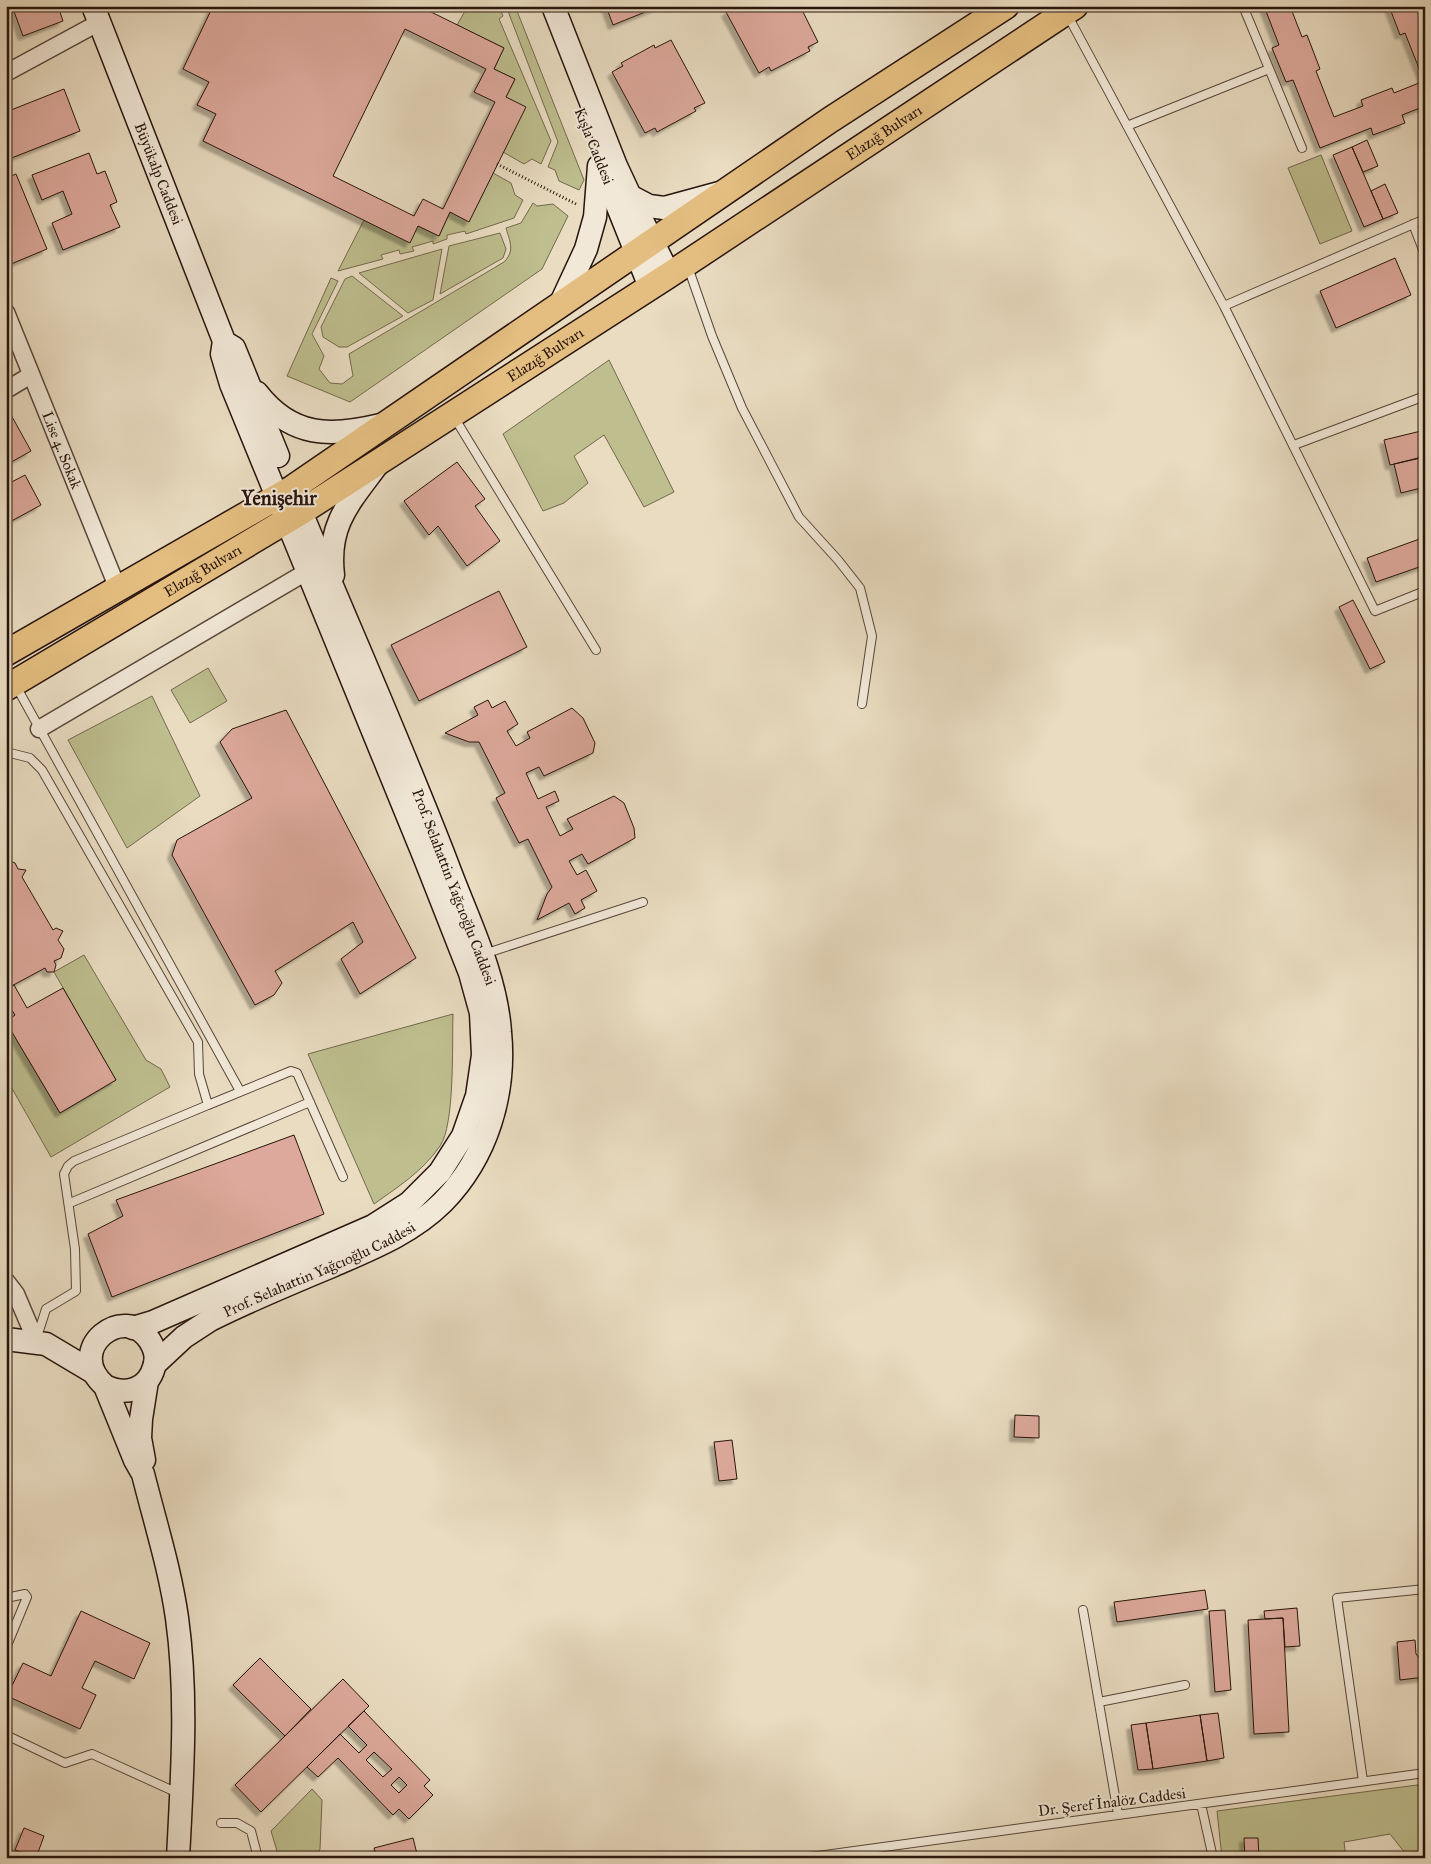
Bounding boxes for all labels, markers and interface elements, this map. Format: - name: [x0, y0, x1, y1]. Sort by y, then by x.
- street label: Elazığ Bulvarı: [842, 101, 925, 164]
- street label: Kışla Caddesi: [570, 105, 618, 187]
- street label: Büyükalp Caddesi: [130, 120, 187, 227]
- street label: Elazığ Bulvarı: [504, 323, 587, 386]
- street label: Lise 4. Sokak: [38, 409, 86, 491]
- district label: Yenişehir: [240, 486, 317, 511]
- street label: Elazığ Bulvarı: [160, 541, 245, 601]
- street label: Prof. Selahattin Yağcıoğlu Caddesi: [408, 786, 500, 988]
- street label: Prof. Selahattin Yağcıoğlu Caddesi: [220, 1218, 419, 1321]
- street label: Dr. Şeref İnalöz Caddesi: [1037, 1784, 1187, 1820]

